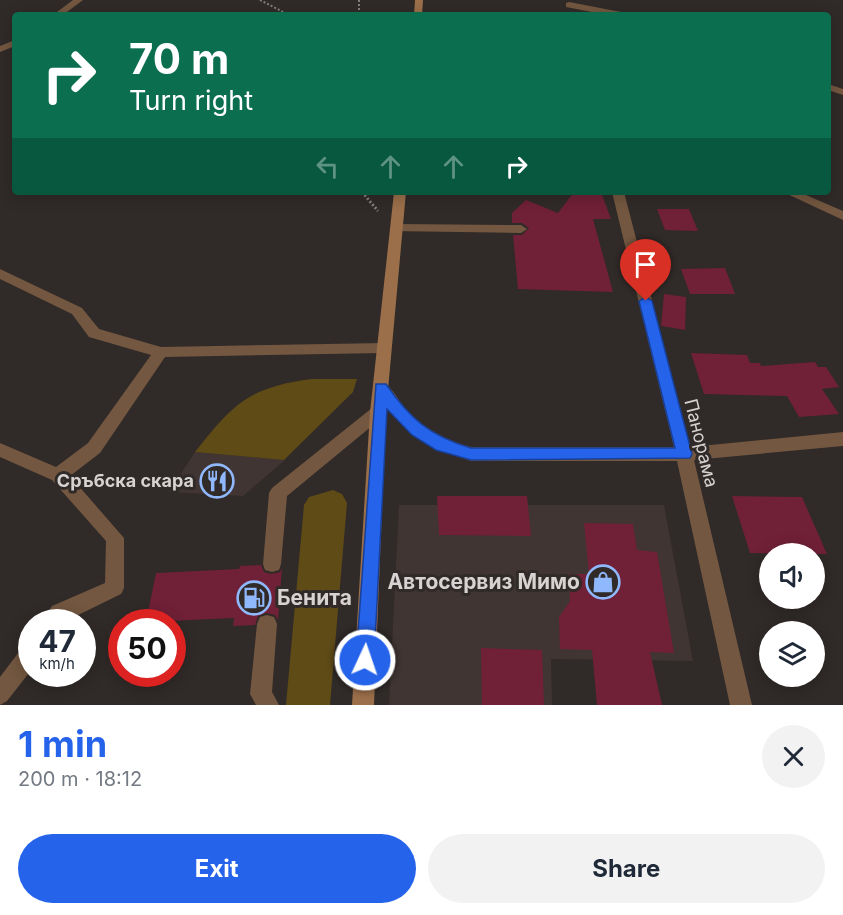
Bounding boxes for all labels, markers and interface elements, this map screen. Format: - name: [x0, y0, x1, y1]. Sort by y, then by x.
- text: 70 m: [129, 33, 229, 84]
- icon: right: [30, 36, 108, 114]
- text: Turn right: [129, 84, 253, 117]
- icon: left: [311, 150, 344, 183]
- icon: ahead: [374, 150, 407, 183]
- icon: ahead: [437, 150, 470, 183]
- icon: right: [500, 150, 533, 183]
- pin: [620, 239, 671, 301]
- icon: arrive: [629, 248, 662, 281]
- street label: Панорама: [680, 397, 723, 489]
- restaurant icon: Сръбска скара: [199, 463, 235, 499]
- place label: Сръбска скара: [57, 470, 194, 491]
- map controls: [759, 543, 825, 687]
- button: sound: [759, 543, 825, 609]
- shop icon: Автосервиз Мимо: [585, 564, 621, 600]
- place label: Автосервиз Мимо: [387, 569, 580, 594]
- fuel station icon: Бенита: [236, 580, 272, 616]
- place label: Бенита: [277, 585, 352, 610]
- speed limit sign: 50: [108, 609, 186, 687]
- button: layers: [759, 621, 825, 687]
- text: 47: [38, 623, 76, 659]
- position arrow: [333, 628, 397, 692]
- text: km/h: [39, 654, 75, 673]
- text: 1 min: [18, 722, 107, 766]
- button: close: [762, 725, 825, 788]
- text: 200 m · 18:12: [18, 767, 142, 791]
- button: Exit: [18, 834, 416, 903]
- button: Share: [428, 834, 825, 903]

